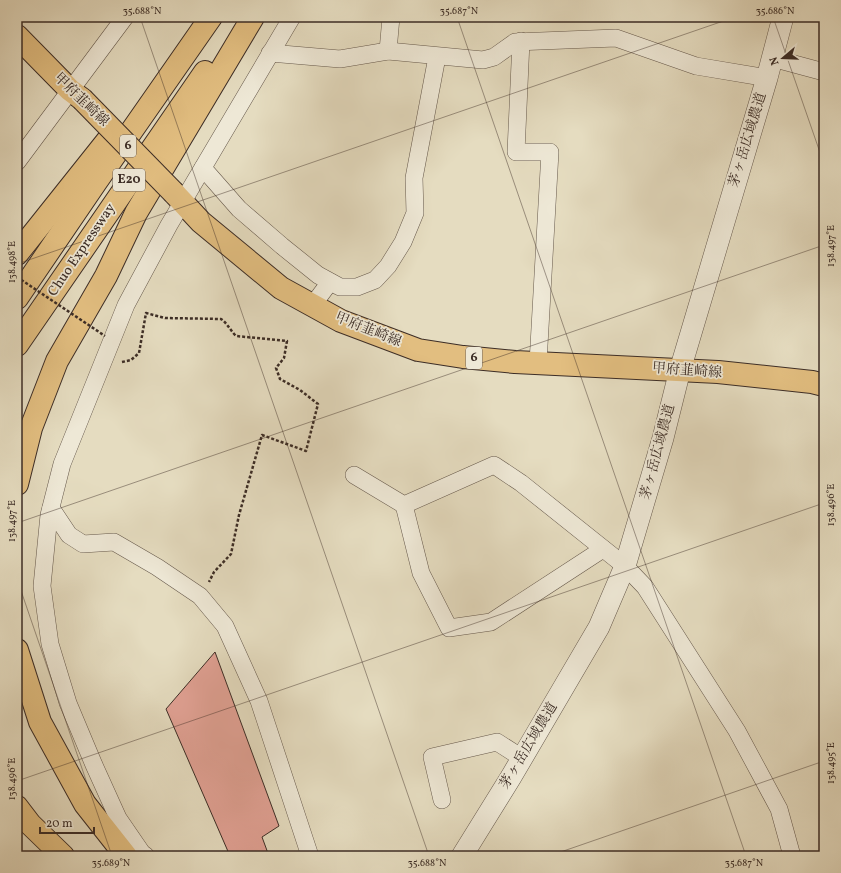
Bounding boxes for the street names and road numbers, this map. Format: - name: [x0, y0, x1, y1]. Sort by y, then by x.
- street label: 甲府韮崎線: [49, 69, 113, 131]
- street label: 茅ヶ岳広域農道: [725, 90, 771, 190]
- road number: 6: [120, 135, 136, 157]
- road number: E20: [113, 169, 145, 191]
- street label: Chuo Expressway: [44, 199, 120, 300]
- street label: 甲府韮崎線: [332, 308, 404, 352]
- road number: 6: [466, 347, 482, 369]
- street label: 甲府韮崎線: [651, 359, 723, 383]
- street label: 茅ヶ岳広域農道: [636, 402, 680, 502]
- street label: 茅ヶ岳広域農道: [496, 699, 562, 793]

